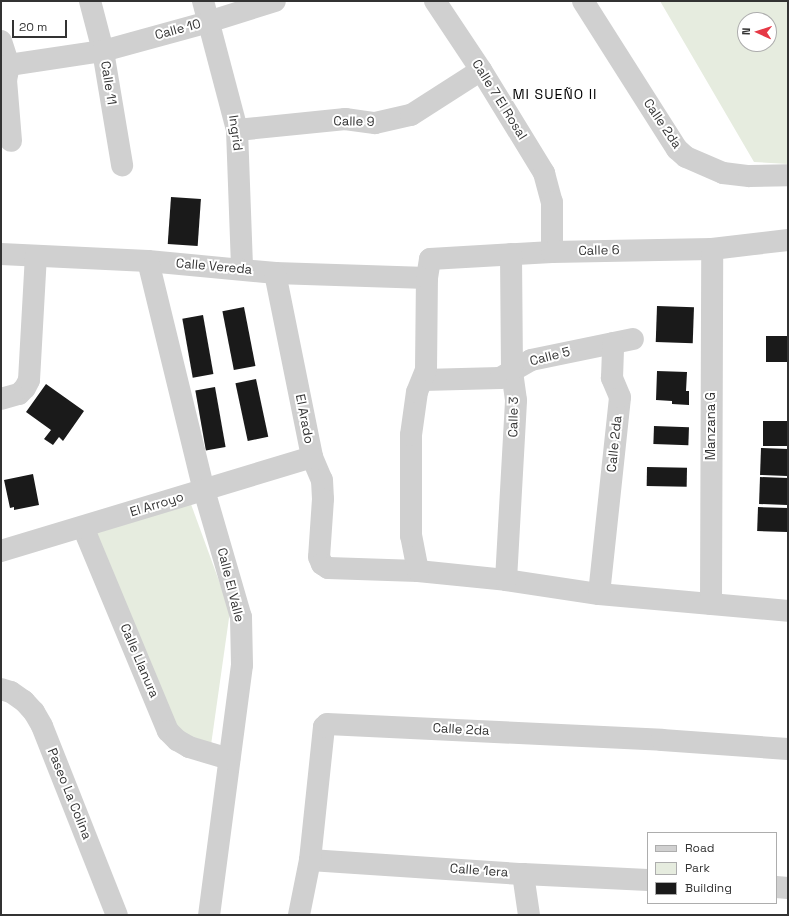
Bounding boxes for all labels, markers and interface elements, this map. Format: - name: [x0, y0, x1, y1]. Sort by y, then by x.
- scale bar: [14, 12, 69, 38]
- north arrow: [737, 12, 777, 52]
- street label: Calle 10: [153, 16, 203, 44]
- text: 20 m: [19, 19, 47, 35]
- text: N: [739, 27, 753, 35]
- street label: Calle 7 El Rosal: [468, 57, 530, 143]
- street label: Calle 11: [97, 60, 119, 106]
- district label: MI SUEÑO II: [512, 86, 598, 102]
- street label: Calle 2da: [640, 96, 684, 152]
- street label: Ingrid: [225, 114, 245, 152]
- street label: Calle 9: [333, 114, 375, 130]
- street label: Calle 6: [578, 243, 620, 259]
- street label: Calle Vereda: [175, 256, 253, 278]
- street label: Calle 5: [528, 344, 572, 370]
- street label: Manzana G: [703, 392, 719, 460]
- street label: El Arado: [292, 393, 316, 445]
- street label: Calle 3: [506, 396, 522, 438]
- street label: Calle 2da: [604, 415, 626, 473]
- street label: El Arroyo: [128, 489, 186, 521]
- street label: Calle El Valle: [213, 546, 247, 624]
- street label: Calle Llanura: [116, 622, 162, 700]
- street label: Calle 2da: [432, 721, 490, 739]
- street label: Paseo La Colina: [44, 746, 94, 842]
- legend: [647, 832, 777, 904]
- text: Road: [685, 840, 714, 856]
- text: Park: [685, 860, 710, 876]
- street label: Calle 1era: [449, 861, 509, 881]
- text: Building: [685, 880, 732, 896]

